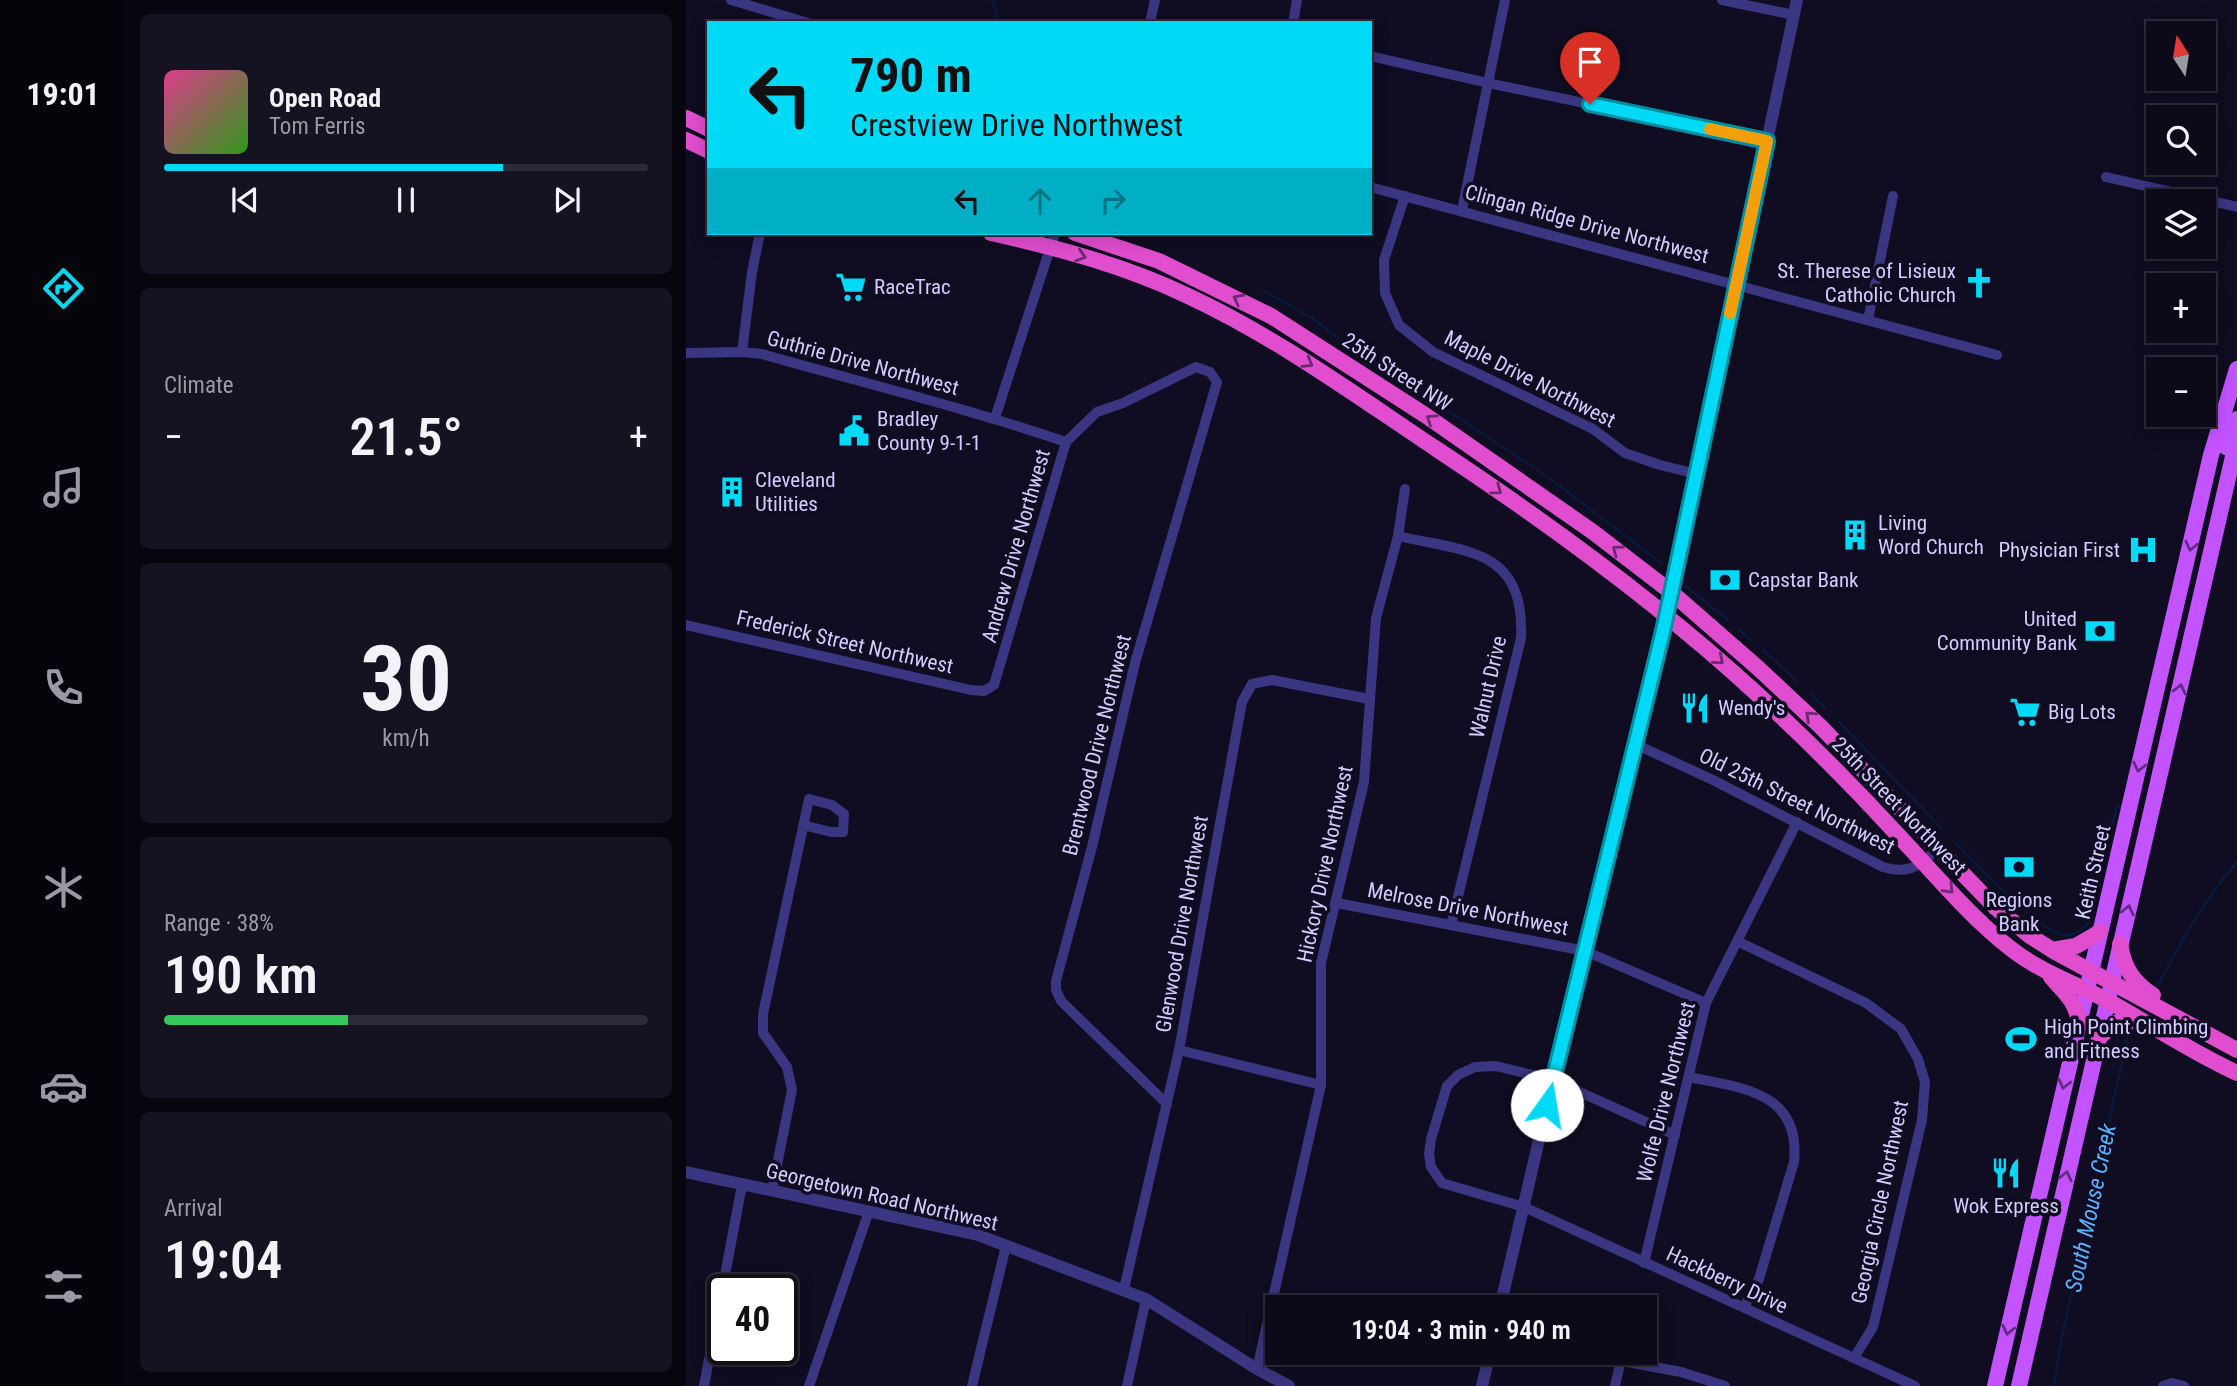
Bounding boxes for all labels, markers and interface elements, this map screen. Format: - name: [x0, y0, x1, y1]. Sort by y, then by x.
- north arrow: [2146, 21, 2216, 91]
- map controls: [2146, 21, 2216, 427]
- pin: [1560, 32, 1620, 104]
- icon: arrive: [1571, 43, 1609, 81]
- text: 790 m: [850, 47, 972, 104]
- icon: left: [735, 49, 826, 140]
- text: 19:01: [26, 75, 100, 113]
- text: Open Road: [269, 83, 381, 113]
- button: search: [2146, 105, 2216, 175]
- text: Crestview Drive Northwest: [850, 106, 1183, 144]
- text: Tom Ferris: [269, 113, 365, 140]
- street label: Clingan Ridge Drive Northwest: [1463, 180, 1711, 268]
- icon: previous: [226, 181, 264, 219]
- icon: pause: [387, 181, 425, 219]
- icon: next: [548, 181, 586, 219]
- icon: left: [948, 182, 986, 220]
- icon: ahead: [1021, 182, 1059, 220]
- icon: right: [1094, 182, 1132, 220]
- button: layers: [2146, 189, 2216, 259]
- one-way arrow: [1075, 248, 1087, 263]
- place label: St. Therese of Lisieux Catholic Church: [1777, 259, 1956, 307]
- icon: directions: [39, 264, 88, 313]
- church icon: St. Therese of Lisieux Catholic Church: [1962, 266, 1996, 300]
- supermarket icon: RaceTrac: [834, 270, 868, 304]
- button: +: [2146, 273, 2216, 343]
- place label: RaceTrac: [874, 275, 951, 299]
- one-way arrow: [1233, 294, 1245, 308]
- street label: Maple Drive Northwest: [1441, 325, 1619, 433]
- street label: Guthrie Drive Northwest: [764, 326, 962, 400]
- street label: 25th Street NW: [1338, 328, 1456, 416]
- one-way arrow: [1301, 355, 1314, 368]
- button: −: [2146, 357, 2216, 427]
- text: Climate: [164, 372, 234, 399]
- text: 21.5°: [349, 407, 463, 468]
- place label: Bradley County 9-1-1: [877, 407, 981, 455]
- public building icon: Bradley County 9-1-1: [837, 414, 871, 448]
- text: −: [164, 415, 183, 459]
- text: +: [629, 415, 648, 459]
- one-way arrow: [1426, 415, 1439, 428]
- street label: Andrew Drive Northwest: [977, 447, 1055, 645]
- icon: music: [39, 463, 88, 512]
- place label: Cleveland Utilities: [755, 468, 836, 516]
- building icon: Cleveland Utilities: [715, 475, 749, 509]
- one-way arrow: [1489, 482, 1502, 494]
- place label: Living Word Church: [1878, 511, 1984, 559]
- building icon: Living Word Church: [1838, 518, 1872, 552]
- hospital icon: Physician First: [2126, 533, 2160, 567]
- place label: Physician First: [1998, 538, 2120, 562]
- one-way arrow: [2185, 540, 2199, 552]
- one-way arrow: [1612, 546, 1625, 559]
- bank icon: Capstar Bank: [1708, 563, 1742, 597]
- place label: Capstar Bank: [1748, 568, 1859, 592]
- street label: Frederick Street Northwest: [734, 605, 956, 679]
- place label: United Community Bank: [1937, 607, 2078, 655]
- bank icon: United Community Bank: [2083, 614, 2117, 648]
- text: 30: [360, 626, 452, 732]
- street label: Brentwood Drive Northwest: [1058, 632, 1136, 858]
- street label: Walnut Drive: [1465, 634, 1511, 740]
- one-way arrow: [1710, 652, 1723, 664]
- icon: phone: [39, 663, 88, 712]
- one-way arrow: [2172, 683, 2186, 695]
- restaurant icon: Wendy's: [1678, 691, 1712, 725]
- supermarket icon: Big Lots: [2008, 695, 2042, 729]
- place label: Wendy's: [1718, 696, 1785, 720]
- place label: Big Lots: [2048, 700, 2116, 724]
- one-way arrow: [1805, 712, 1818, 725]
- text: km/h: [382, 725, 430, 752]
- street label: 25th Street Northwest: [1827, 732, 1971, 880]
- street label: Old 25th Street Northwest: [1695, 743, 1899, 859]
- one-way arrow: [2132, 761, 2147, 773]
- street label: Hickory Drive Northwest: [1292, 763, 1358, 965]
- street label: Glenwood Drive Northwest: [1151, 814, 1213, 1034]
- street label: Keith Street: [2070, 822, 2116, 922]
- bank icon: Regions Bank: [2002, 850, 2036, 884]
- icon: climate: [39, 863, 88, 912]
- street label: Melrose Drive Northwest: [1365, 878, 1571, 940]
- one-way arrow: [1941, 881, 1954, 894]
- place label: Regions Bank: [1986, 888, 2052, 936]
- one-way arrow: [2120, 904, 2134, 916]
- text: Range · 38%: [164, 910, 274, 937]
- text: 190 km: [164, 945, 318, 1006]
- street label: Wolfe Drive Northwest: [1632, 999, 1700, 1185]
- place label: High Point Climbing and Fitness: [2044, 1015, 2208, 1063]
- sports icon: High Point Climbing and Fitness: [2004, 1022, 2038, 1056]
- icon: car: [39, 1062, 88, 1111]
- position arrow: [1510, 1068, 1584, 1142]
- one-way arrow: [2058, 1078, 2072, 1090]
- street label: Georgia Circle Northwest: [1847, 1098, 1913, 1306]
- water label: South Mouse Creek: [2060, 1121, 2122, 1294]
- restaurant icon: Wok Express: [1989, 1156, 2023, 1190]
- street label: Georgetown Road Northwest: [764, 1159, 1000, 1235]
- one-way arrow: [2057, 1170, 2072, 1182]
- place label: Wok Express: [1953, 1194, 2059, 1218]
- text: Arrival: [164, 1195, 223, 1222]
- text: 19:04: [164, 1230, 282, 1291]
- street label: Hackberry Drive: [1663, 1241, 1792, 1319]
- icon: filters: [39, 1262, 88, 1311]
- speed limit sign: 40: [707, 1274, 798, 1365]
- text: 19:04 · 3 min · 940 m: [1351, 1315, 1571, 1345]
- one-way arrow: [2002, 1324, 2016, 1336]

